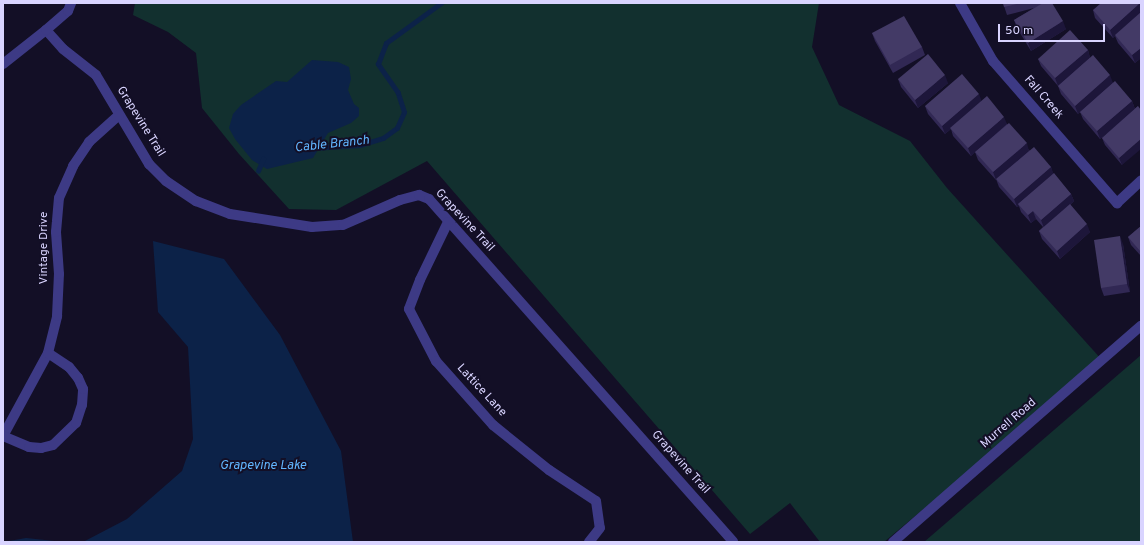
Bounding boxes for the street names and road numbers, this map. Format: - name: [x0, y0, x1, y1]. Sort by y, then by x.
- street label: Fall Creek: [1020, 73, 1066, 123]
- street label: Grapevine Trail: [113, 84, 167, 160]
- street label: Grapevine Trail: [431, 187, 497, 255]
- street label: Vintage Drive: [38, 212, 52, 284]
- street label: Lattice Lane: [453, 362, 509, 420]
- street label: Murrell Road: [978, 396, 1040, 452]
- street label: Grapevine Trail: [648, 428, 712, 498]

